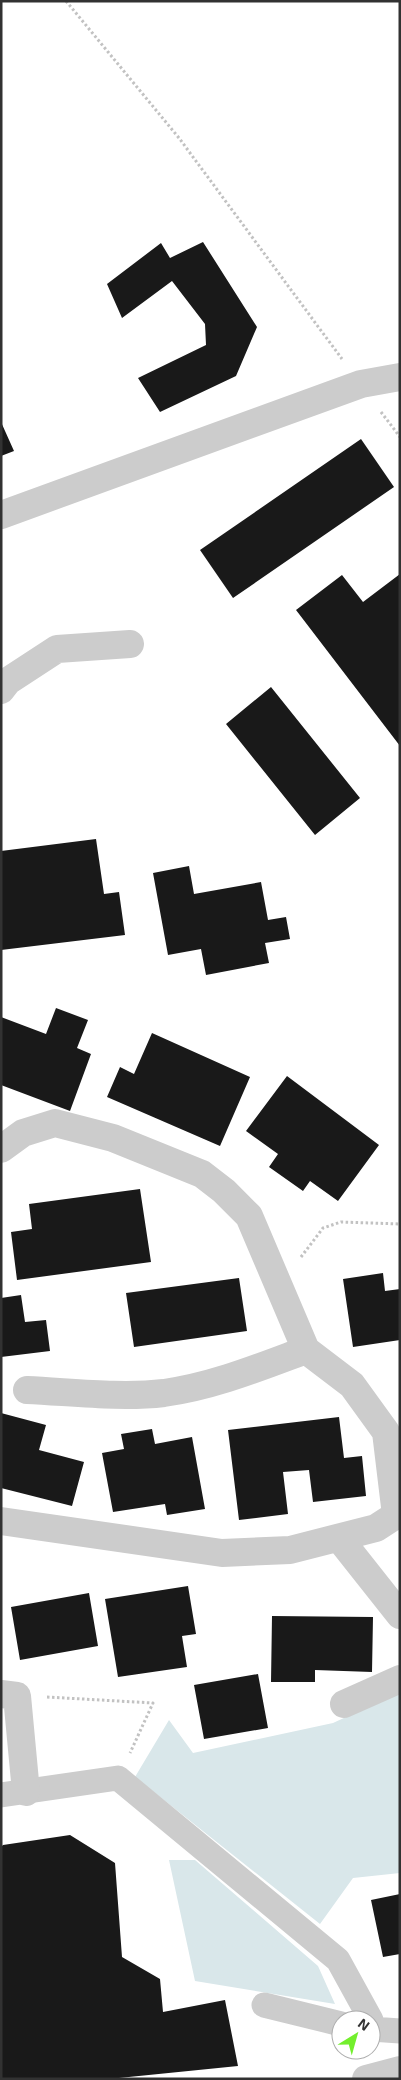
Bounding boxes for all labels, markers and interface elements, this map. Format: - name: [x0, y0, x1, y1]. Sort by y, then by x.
- north arrow: [331, 2010, 381, 2060]
- text: N: [355, 2014, 373, 2034]

